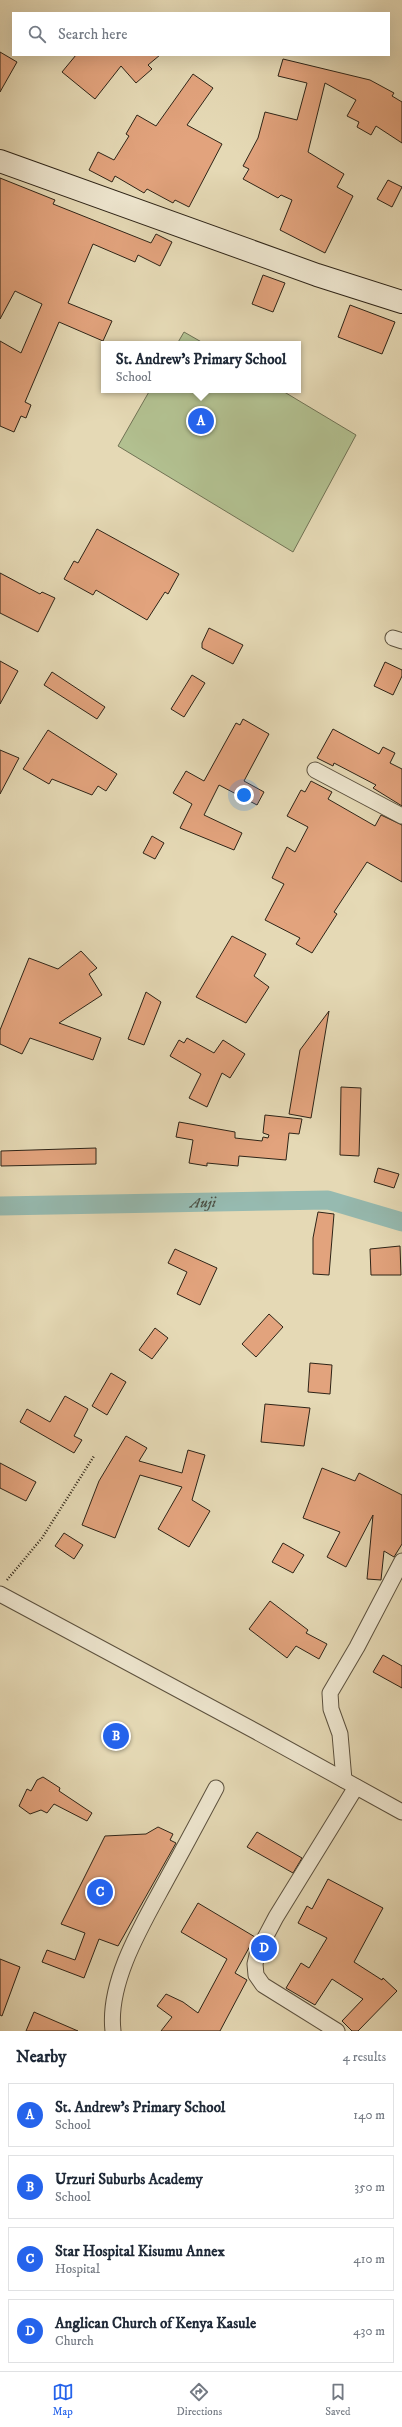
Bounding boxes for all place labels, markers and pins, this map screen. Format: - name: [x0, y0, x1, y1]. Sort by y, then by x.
- pin: A: [188, 406, 214, 436]
- pin: B: [103, 1721, 129, 1751]
- pin: C: [87, 1877, 113, 1907]
- pin: D: [251, 1933, 277, 1963]

